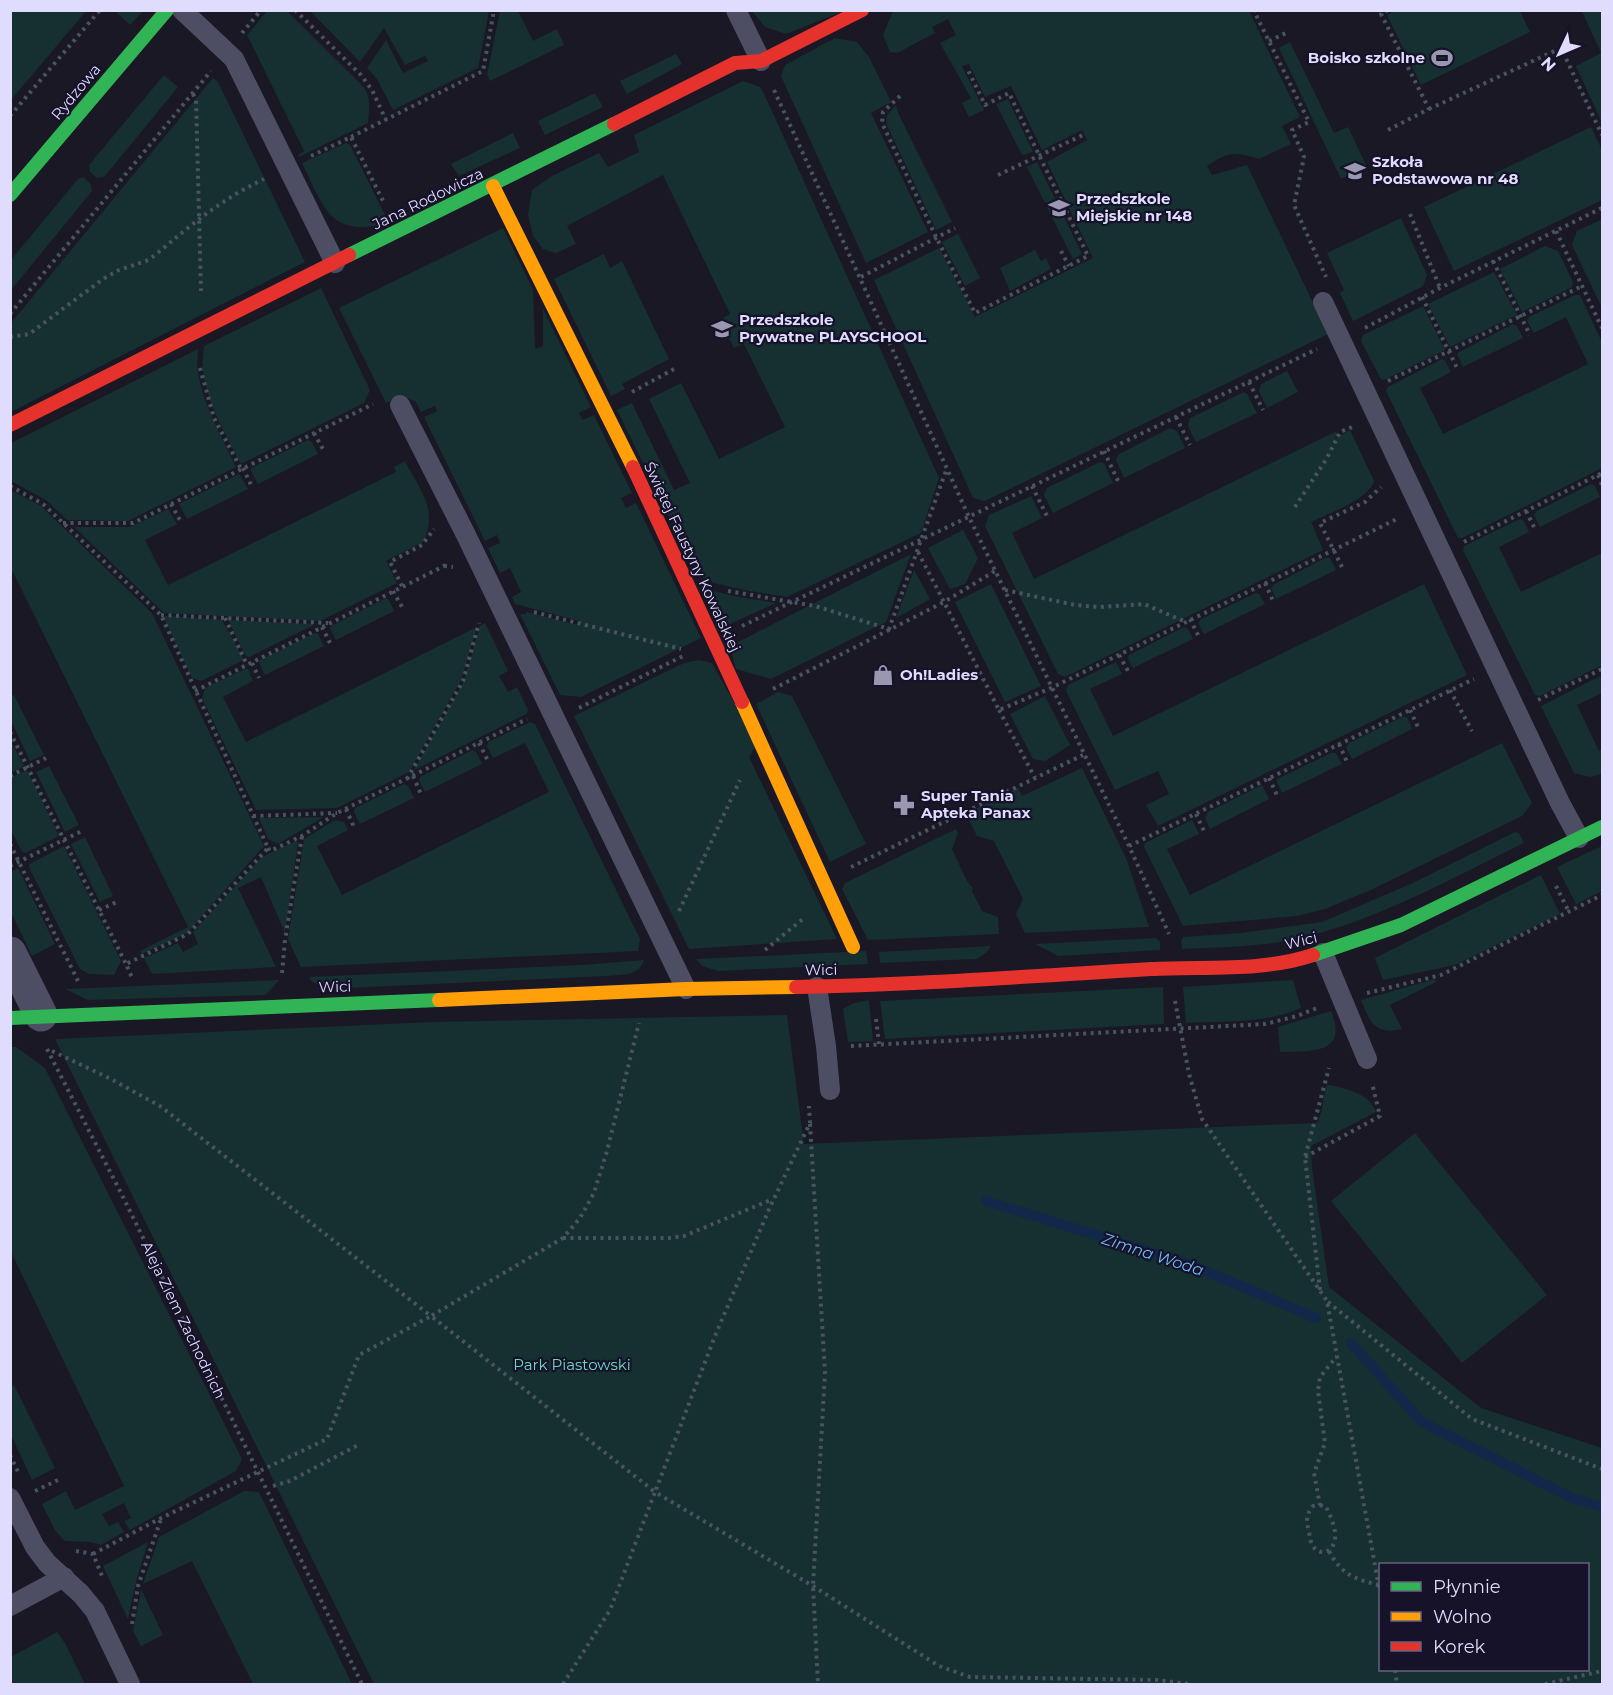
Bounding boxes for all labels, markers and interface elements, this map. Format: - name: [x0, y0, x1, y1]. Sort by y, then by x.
- north arrow: [1529, 24, 1589, 84]
- sports icon: Boisko szkolne: [1430, 46, 1454, 70]
- place label: Boisko szkolne: [1308, 48, 1425, 67]
- text: N: [1537, 53, 1560, 75]
- street label: Rydzowa: [47, 60, 105, 124]
- place label: Szkoła Podstawowa nr 48: [1372, 152, 1519, 188]
- school or university icon: Szkoła Podstawowa nr 48: [1343, 159, 1367, 183]
- street label: Jana Rodowicza: [368, 164, 486, 234]
- place label: Przedszkole Miejskie nr 148: [1076, 189, 1192, 225]
- school or university icon: Przedszkole Miejskie nr 148: [1047, 196, 1071, 220]
- place label: Przedszkole Prywatne PLAYSCHOOL: [739, 310, 926, 346]
- school or university icon: Przedszkole Prywatne PLAYSCHOOL: [710, 317, 734, 341]
- street label: Świętej Faustyny Kowalskiej: [640, 459, 745, 655]
- shop icon: Oh!Ladies: [871, 663, 895, 687]
- place label: Oh!Ladies: [900, 665, 978, 684]
- place label: Super Tania Apteka Panax: [920, 786, 1030, 822]
- pharmacy icon: Super Tania Apteka Panax: [892, 793, 916, 817]
- street label: Wici: [1283, 927, 1319, 954]
- street label: Wici: [804, 960, 838, 979]
- street label: Wici: [318, 976, 352, 997]
- water label: Zimna Woda: [1099, 1229, 1206, 1280]
- street label: Aleja Ziem Zachodnich: [137, 1238, 230, 1402]
- park label: Park Piastowski: [513, 1355, 631, 1374]
- legend: [1379, 1563, 1589, 1671]
- text: Płynnie: [1433, 1576, 1501, 1598]
- text: Wolno: [1433, 1606, 1492, 1628]
- text: Korek: [1433, 1636, 1486, 1658]

